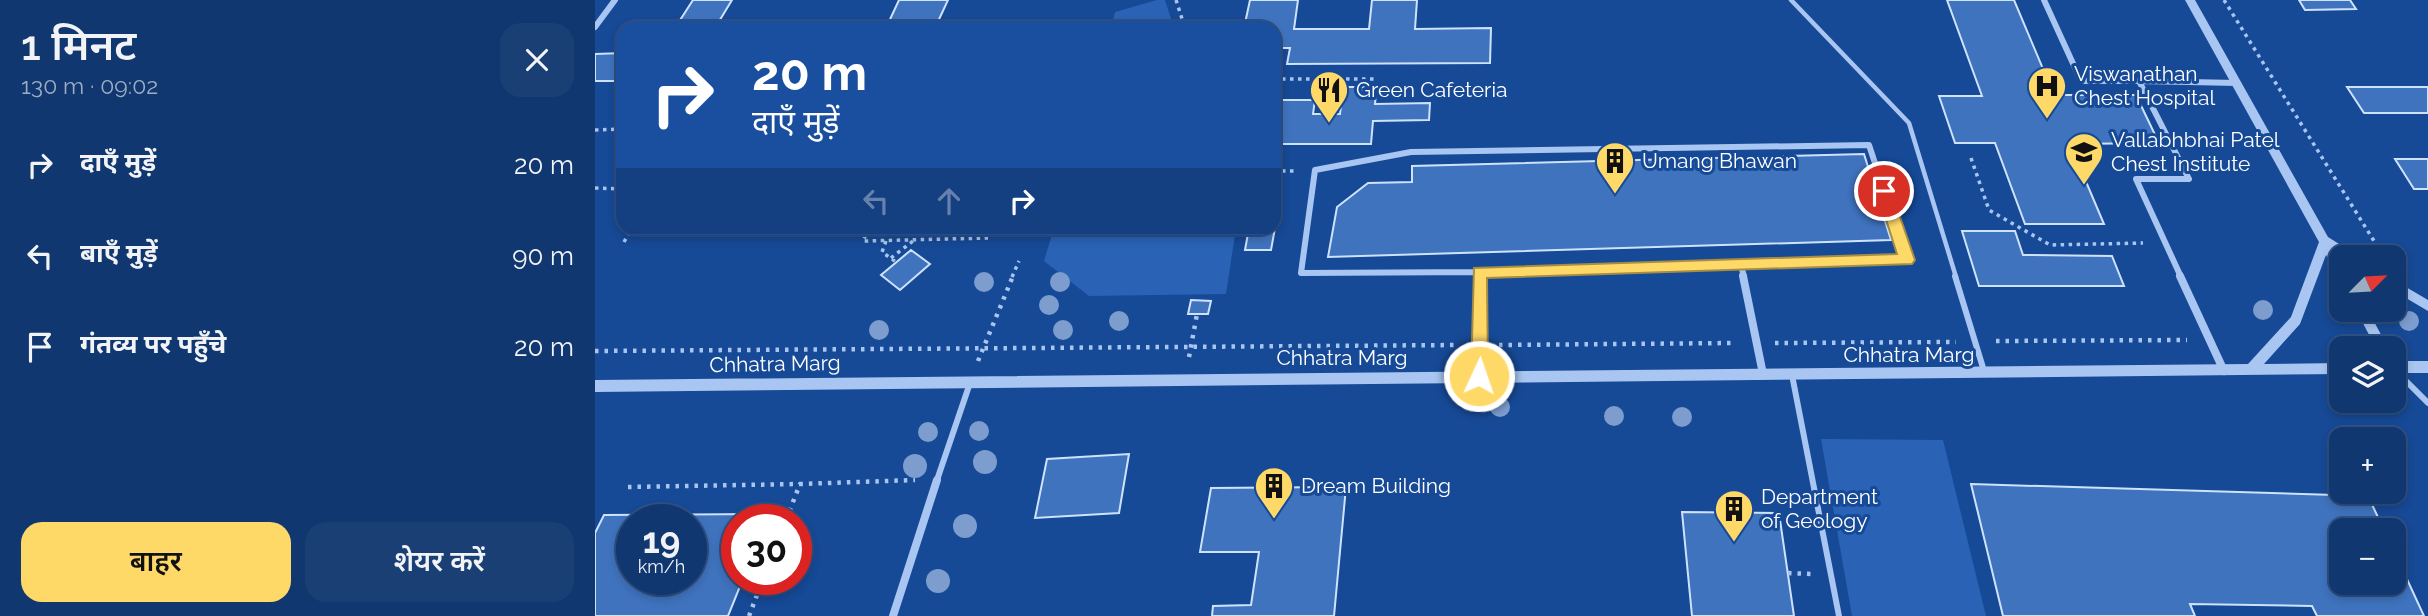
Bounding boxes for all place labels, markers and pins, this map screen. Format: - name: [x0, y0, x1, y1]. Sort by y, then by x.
- place label: Viswanathan Chest Hospital: [2074, 61, 2215, 110]
- hospital icon: Viswanathan Chest Hospital: [2026, 65, 2068, 120]
- restaurant icon: Green Cafeteria: [1308, 69, 1350, 124]
- place label: Green Cafeteria: [1356, 77, 1507, 102]
- place label: Vallabhbhai Patel Chest Institute: [2111, 127, 2280, 176]
- school or university icon: Vallabhbhai Patel Chest Institute: [2063, 131, 2105, 186]
- building icon: Umang Bhawan: [1594, 140, 1636, 195]
- place label: Umang Bhawan: [1642, 148, 1797, 173]
- pin: [1854, 161, 1914, 221]
- building icon: Dream Building: [1253, 465, 1295, 520]
- place label: Dream Building: [1301, 473, 1451, 498]
- place label: Department of Geology: [1761, 484, 1878, 533]
- building icon: Department of Geology: [1713, 488, 1755, 543]

